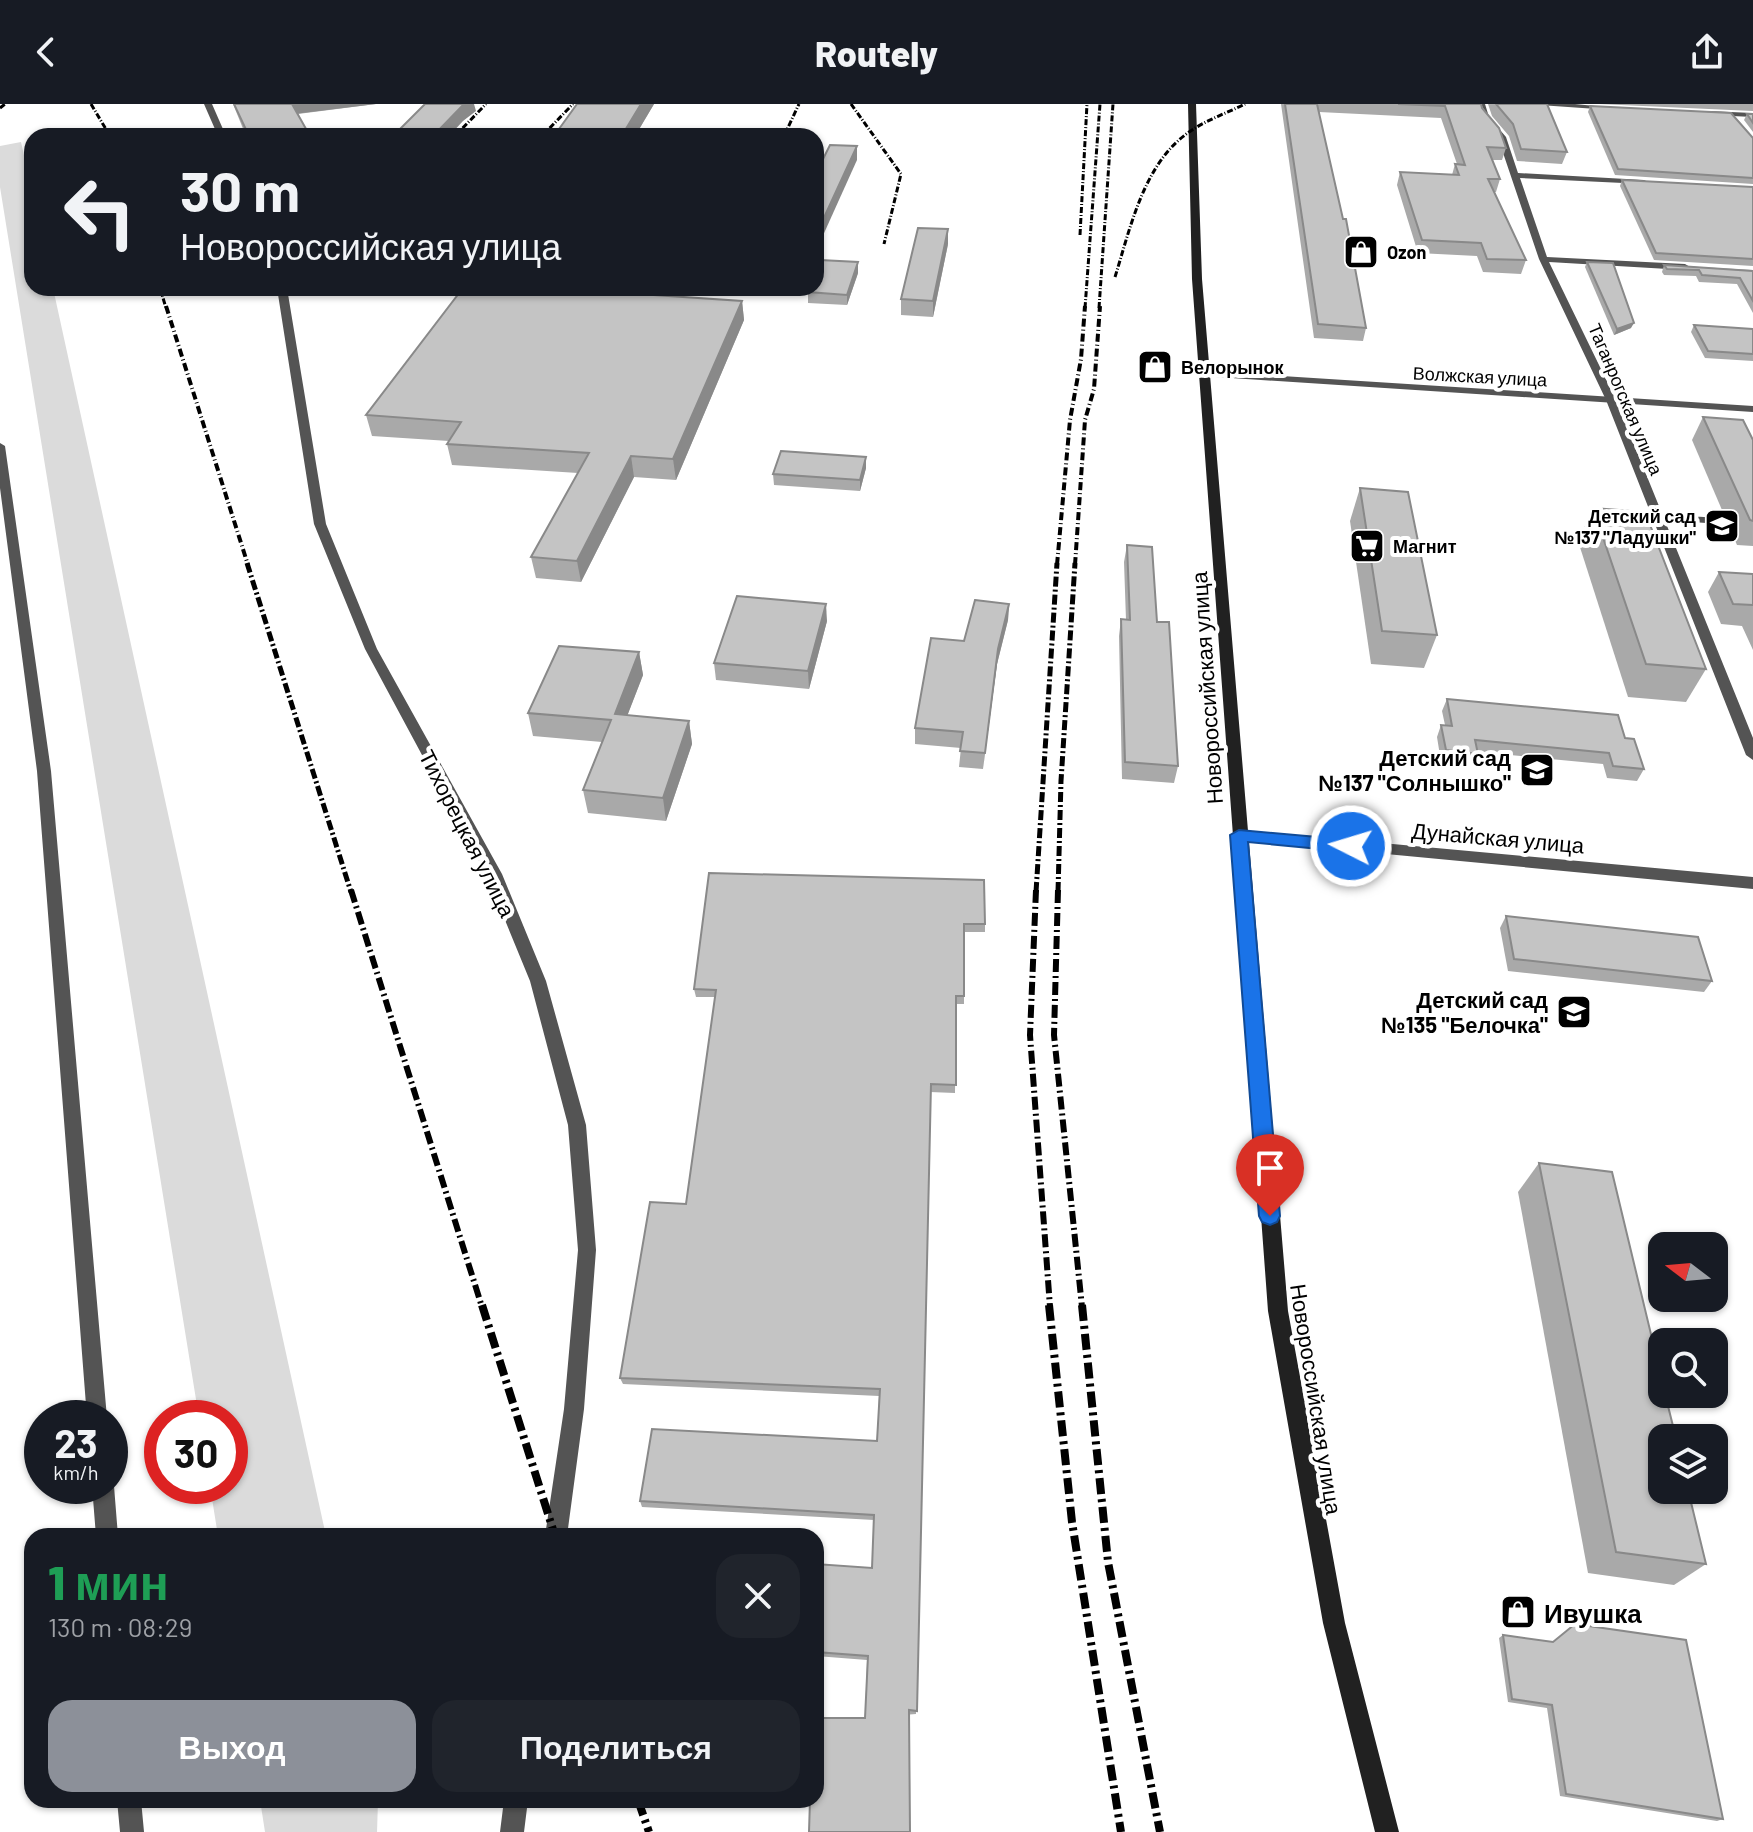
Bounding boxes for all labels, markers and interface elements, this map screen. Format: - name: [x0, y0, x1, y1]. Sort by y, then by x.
- icon: back: [24, 30, 68, 74]
- icon: share: [1685, 30, 1729, 74]
- text: Routely: [815, 31, 938, 74]
- text: 30 m: [180, 156, 300, 223]
- icon: left: [48, 160, 152, 264]
- text: Новороссийская улица: [180, 224, 561, 267]
- shop icon: Ozon: [1342, 233, 1380, 271]
- place label: Ozon: [1387, 241, 1426, 263]
- street label: Таганрогская улица: [1584, 320, 1668, 479]
- shop icon: Велорынок: [1136, 348, 1174, 386]
- place label: Велорынок: [1181, 356, 1284, 378]
- street label: Волжская улица: [1412, 362, 1549, 391]
- place label: Детский сад №137 "Ладушки": [1555, 505, 1697, 548]
- school or university icon: Детский сад №137 "Ладушки": [1703, 507, 1741, 545]
- supermarket icon: Магнит: [1348, 527, 1386, 565]
- place label: Магнит: [1393, 535, 1457, 557]
- street label: Новороссийская улица: [1185, 570, 1228, 805]
- place label: Детский сад №137 "Солнышко": [1318, 744, 1511, 795]
- street label: Тихорецкая улица: [414, 745, 522, 922]
- school or university icon: Детский сад №137 "Солнышко": [1518, 751, 1556, 789]
- position arrow: [1309, 804, 1393, 888]
- street label: Дунайская улица: [1411, 817, 1586, 859]
- place label: Детский сад №135 "Белочка": [1381, 986, 1548, 1037]
- school or university icon: Детский сад №135 "Белочка": [1555, 993, 1593, 1031]
- pin: [1236, 1134, 1304, 1216]
- icon: arrive: [1248, 1146, 1292, 1190]
- north arrow: [1648, 1232, 1728, 1312]
- map controls: [1648, 1232, 1728, 1504]
- street label: Новороссийская улица: [1285, 1282, 1348, 1517]
- button: search: [1648, 1328, 1728, 1408]
- speed limit sign: 30: [144, 1400, 248, 1504]
- text: 23: [54, 1418, 98, 1466]
- button: layers: [1648, 1424, 1728, 1504]
- text: km/h: [53, 1460, 99, 1484]
- text: 1 мин: [48, 1552, 169, 1610]
- button: close: [716, 1554, 800, 1638]
- shop icon: Ивушка: [1499, 1593, 1537, 1631]
- place label: Ивушка: [1544, 1597, 1642, 1628]
- text: 130 m · 08:29: [48, 1611, 192, 1642]
- button: Выход: [48, 1700, 416, 1792]
- button: Поделиться: [432, 1700, 800, 1792]

